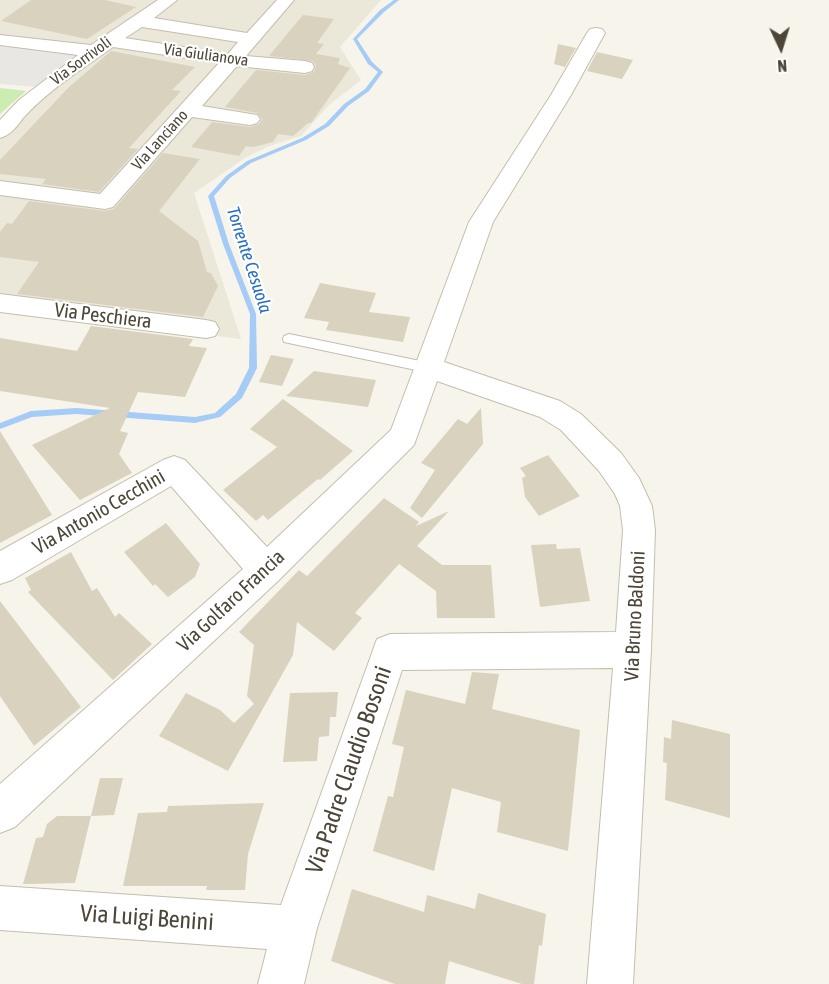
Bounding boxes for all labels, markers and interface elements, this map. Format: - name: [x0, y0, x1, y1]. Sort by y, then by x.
- north arrow: [751, 18, 811, 78]
- street label: Via Sorrivoli: [47, 33, 115, 89]
- street label: Via Giulianova: [162, 40, 250, 70]
- text: N: [777, 57, 788, 75]
- street label: Via Lanciano: [128, 106, 192, 174]
- water label: Torrente Cesuola: [222, 204, 276, 316]
- street label: Via Peschiera: [53, 298, 153, 334]
- street label: Via Antonio Cecchini: [29, 464, 169, 560]
- street label: Via Golfaro Francia: [172, 545, 290, 657]
- street label: Via Bruno Baldoni: [620, 550, 650, 682]
- street label: Via Padre Claudio Bosoni: [300, 662, 398, 878]
- street label: Via Luigi Benini: [79, 899, 215, 937]

